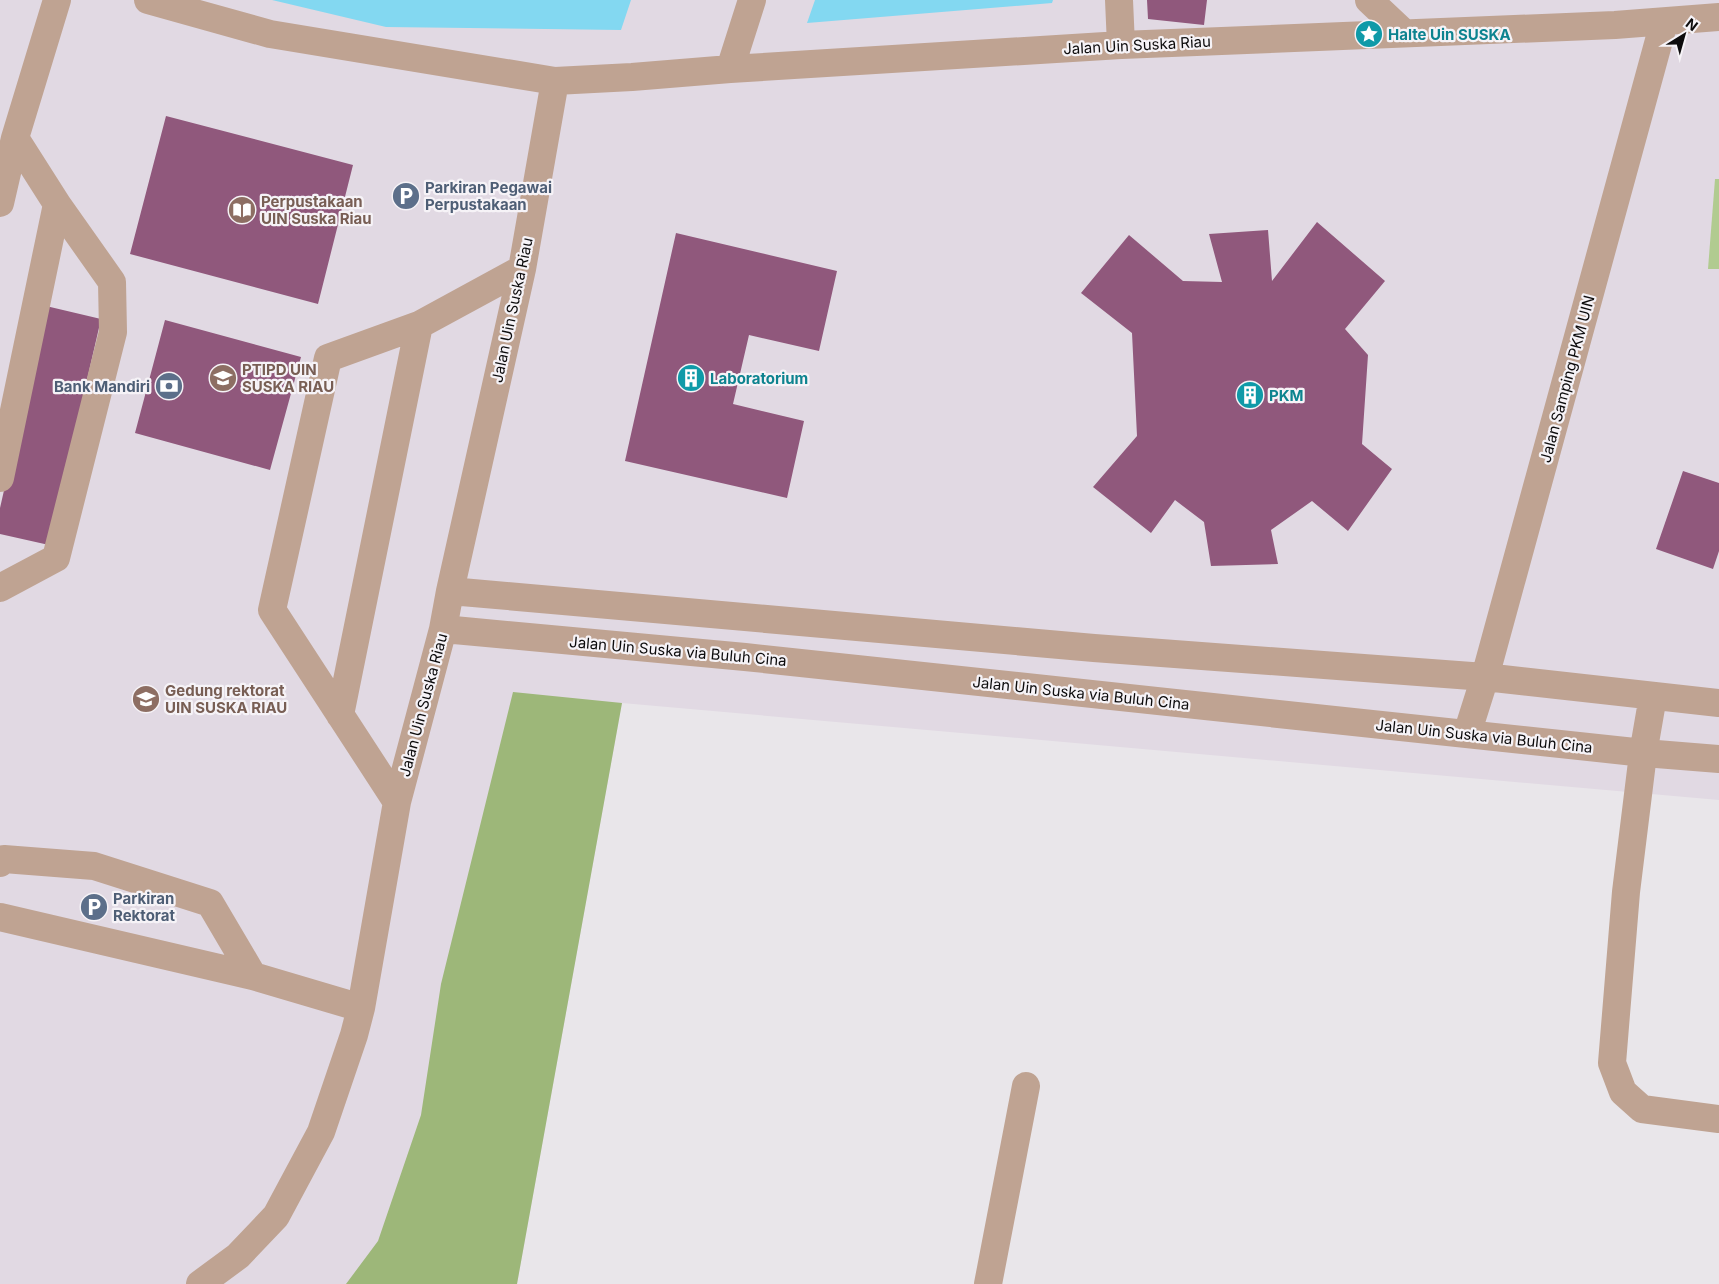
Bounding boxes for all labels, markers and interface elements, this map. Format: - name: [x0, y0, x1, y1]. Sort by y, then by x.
- north arrow: [1659, 10, 1709, 60]
- text: N: [1683, 14, 1702, 34]
- place icon: Halte Uin SUSKA: [1354, 19, 1384, 49]
- place label: Halte Uin SUSKA: [1388, 25, 1511, 44]
- street label: Jalan Uin Suska Riau: [1063, 32, 1211, 58]
- place label: Parkiran Pegawai Perpustakaan: [425, 178, 552, 214]
- parking icon: Parkiran Pegawai Perpustakaan: [391, 181, 421, 211]
- place label: Perpustakaan UIN Suska Riau: [261, 192, 372, 228]
- library icon: Perpustakaan UIN Suska Riau: [227, 195, 257, 225]
- street label: Jalan Uin Suska Riau: [487, 236, 537, 384]
- street label: Jalan Samping PKM UIN: [1536, 293, 1598, 465]
- place label: PTIPD UIN SUSKA RIAU: [242, 360, 334, 396]
- school or university icon: PTIPD UIN SUSKA RIAU: [208, 363, 238, 393]
- building icon: Laboratorium: [676, 363, 706, 393]
- place label: Laboratorium: [710, 369, 808, 388]
- bank icon: Bank Mandiri: [154, 371, 184, 401]
- place label: Bank Mandiri: [54, 377, 150, 396]
- building icon: PKM: [1235, 380, 1265, 410]
- place label: PKM: [1269, 386, 1303, 405]
- street label: Jalan Uin Suska Riau: [395, 631, 451, 779]
- street label: Jalan Uin Suska via Buluh Cina: [569, 632, 787, 670]
- street label: Jalan Uin Suska via Buluh Cina: [972, 672, 1190, 714]
- place label: Gedung rektorat UIN SUSKA RIAU: [165, 681, 287, 717]
- school or university icon: Gedung rektorat UIN SUSKA RIAU: [131, 684, 161, 714]
- street label: Jalan Uin Suska via Buluh Cina: [1375, 715, 1593, 757]
- place label: Parkiran Rektorat: [113, 889, 175, 925]
- parking icon: Parkiran Rektorat: [79, 892, 109, 922]

